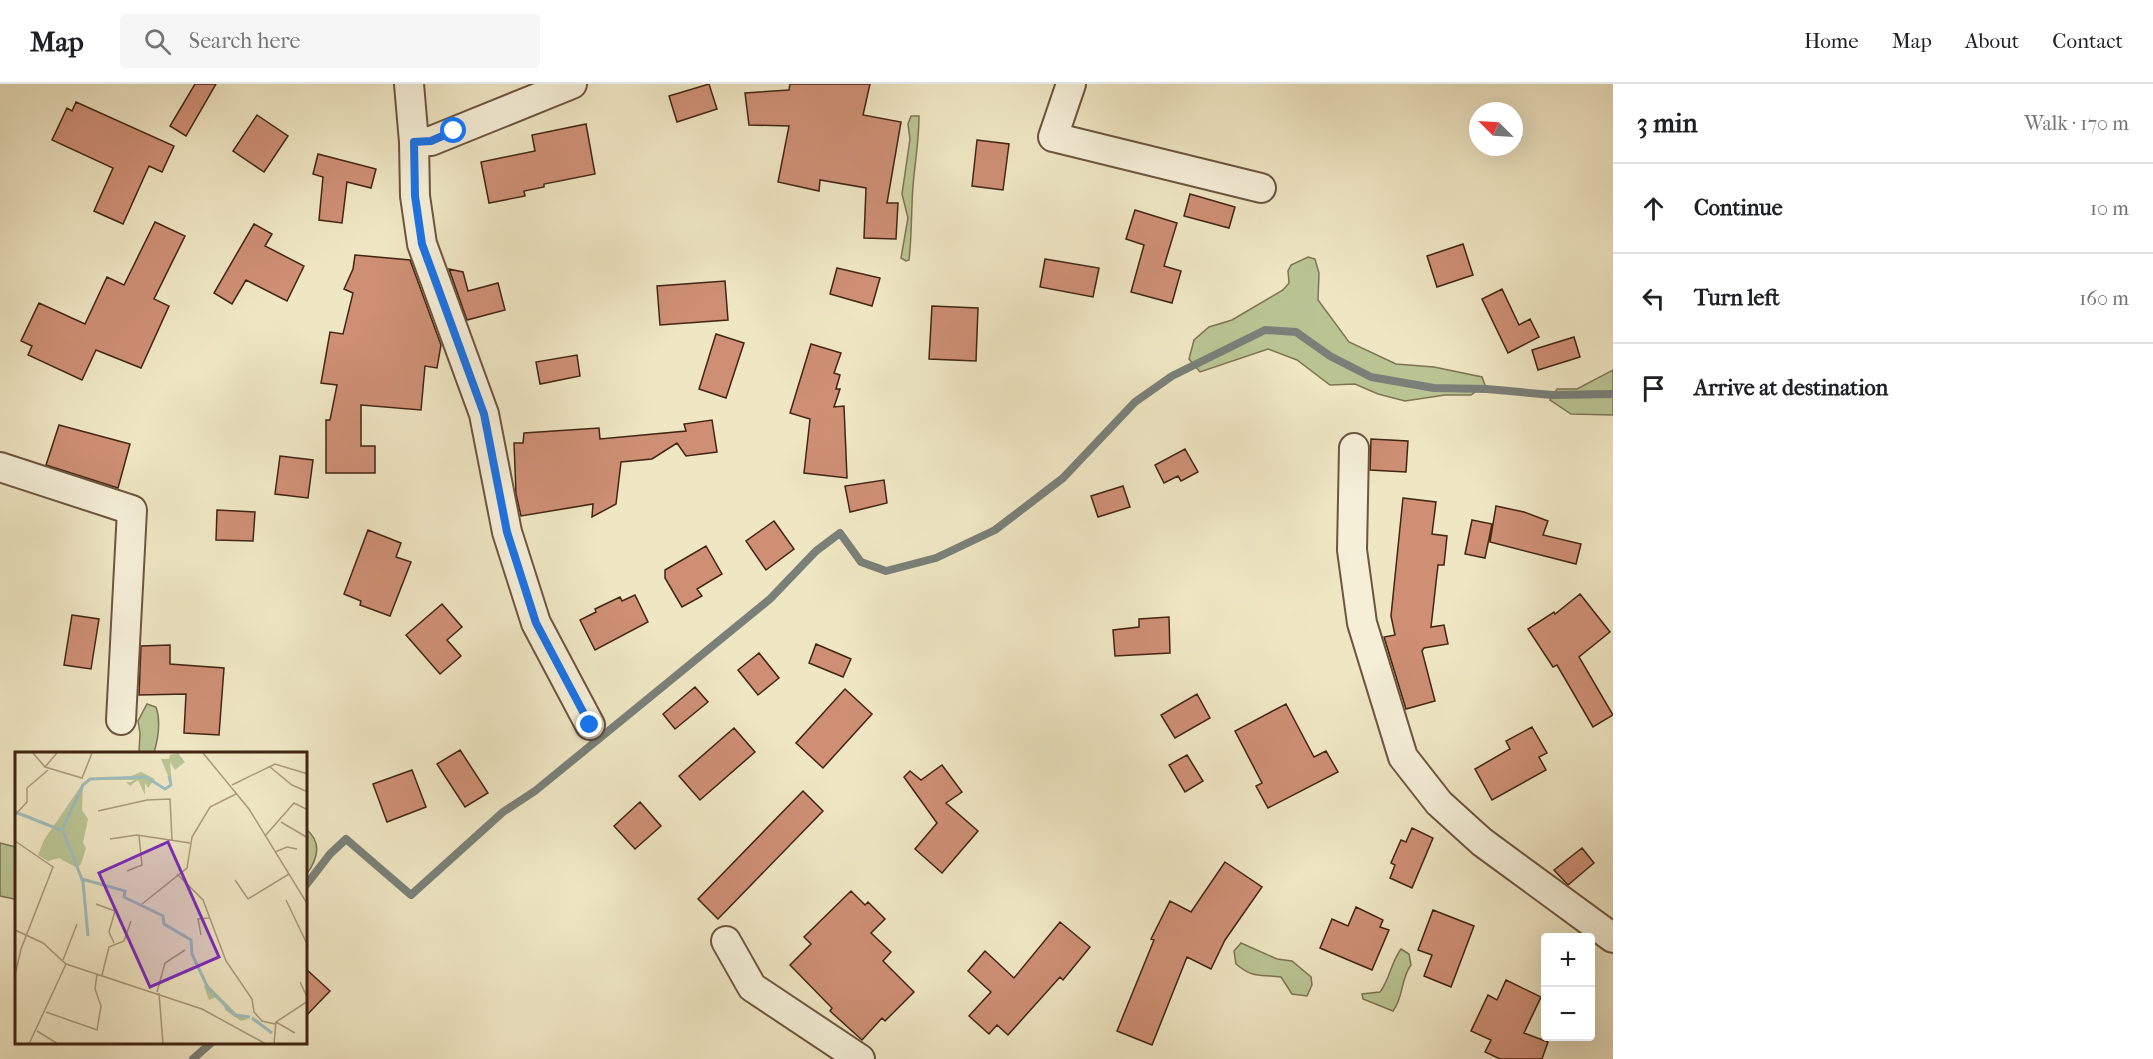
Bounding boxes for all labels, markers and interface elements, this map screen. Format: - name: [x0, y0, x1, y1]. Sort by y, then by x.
- search box: [120, 14, 540, 68]
- text: Map: [30, 25, 84, 58]
- icon: search: [141, 25, 174, 58]
- text: Search here: [189, 28, 300, 54]
- text: Home: [1804, 29, 1859, 53]
- text: Map: [1892, 29, 1932, 53]
- text: About: [1965, 29, 2019, 53]
- text: Contact: [2052, 29, 2123, 53]
- north arrow: [1469, 102, 1523, 156]
- text: 3 min: [1637, 108, 1698, 139]
- text: Walk · 170 m: [2024, 112, 2129, 135]
- route start: [440, 117, 466, 143]
- icon: ahead: [1637, 192, 1670, 225]
- text: Continue: [1694, 195, 1783, 221]
- text: 10 m: [2090, 197, 2129, 220]
- icon: left: [1637, 282, 1670, 315]
- text: Turn left: [1694, 285, 1780, 311]
- text: 160 m: [2079, 287, 2129, 310]
- icon: arrive: [1637, 372, 1670, 405]
- text: Arrive at destination: [1694, 375, 1888, 401]
- route end: [576, 711, 602, 737]
- inset map: [15, 752, 308, 1044]
- map controls: [1541, 933, 1595, 1041]
- button: +: [1541, 933, 1595, 987]
- button: −: [1541, 987, 1595, 1041]

